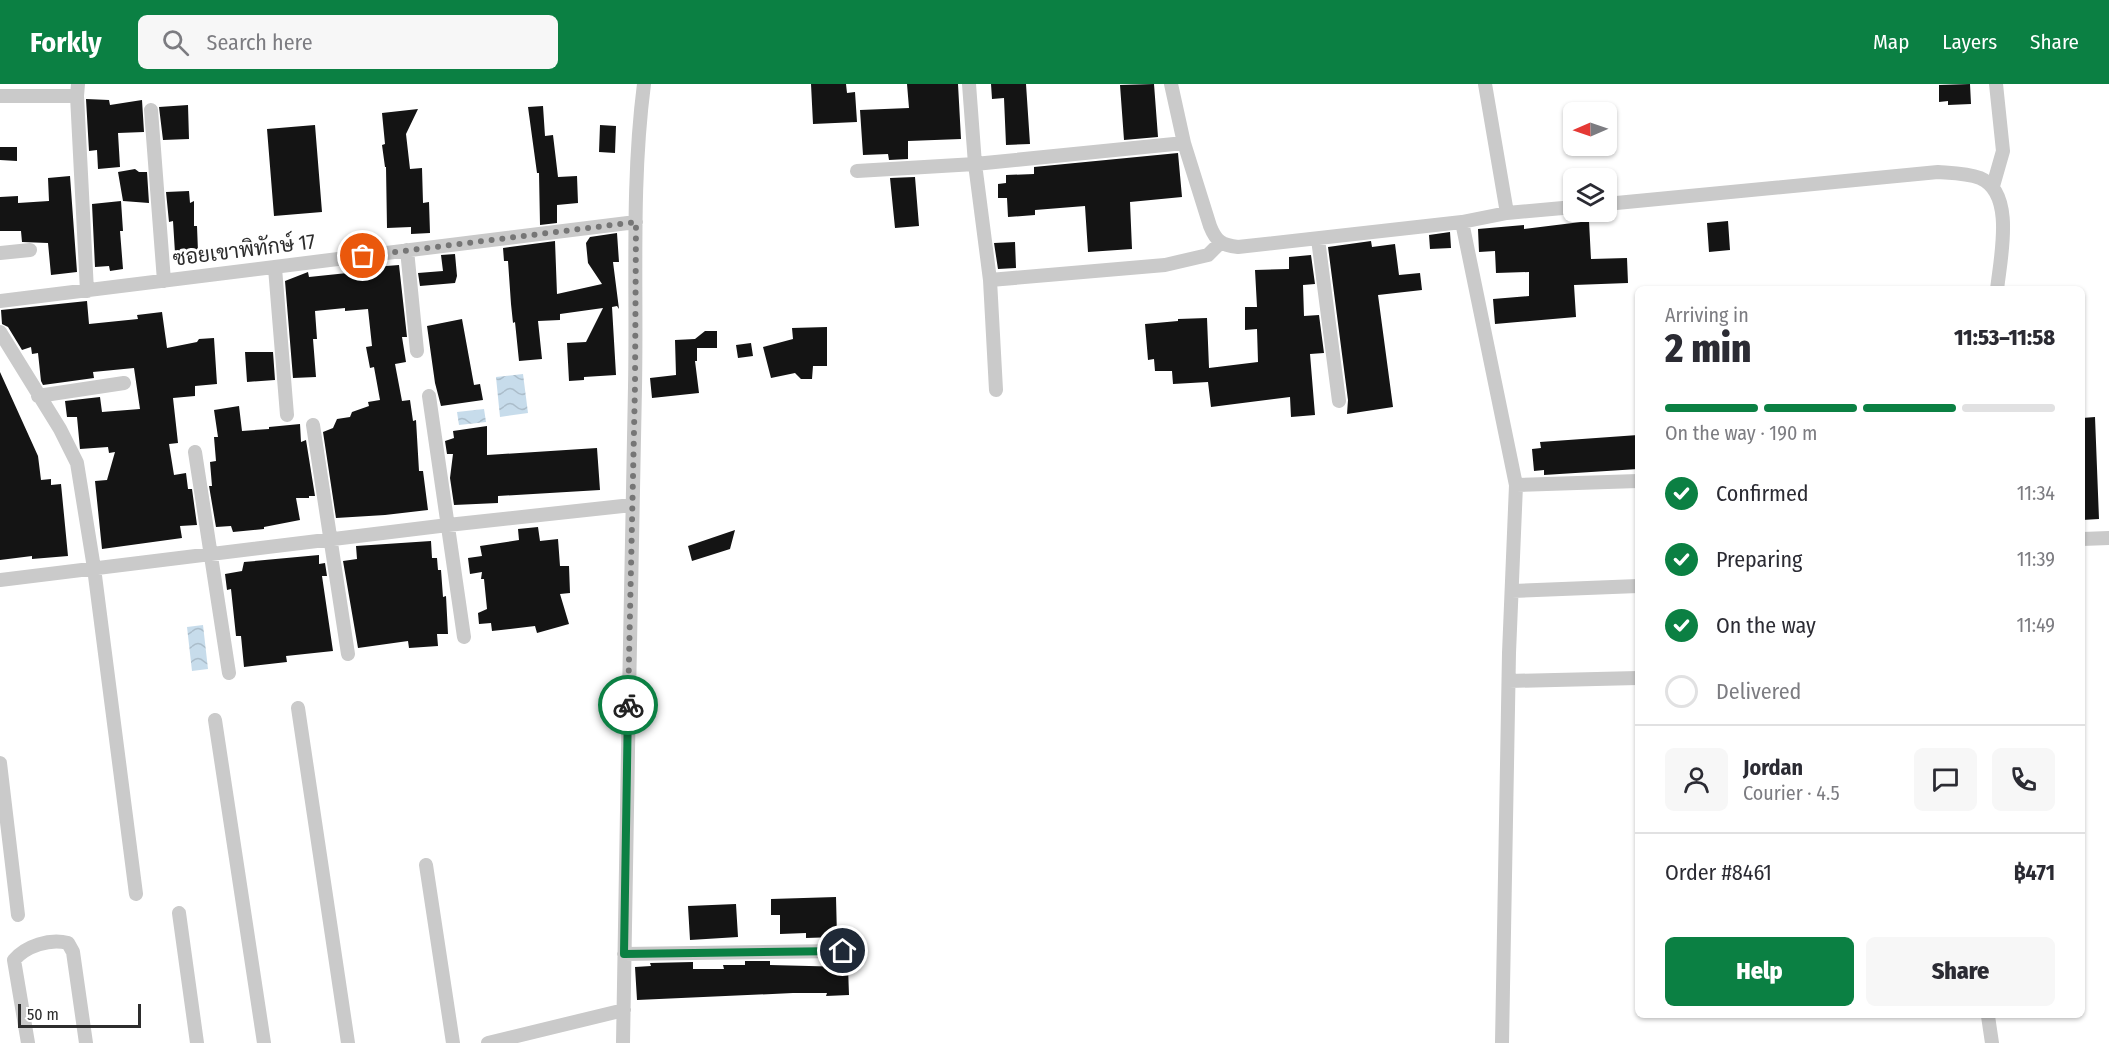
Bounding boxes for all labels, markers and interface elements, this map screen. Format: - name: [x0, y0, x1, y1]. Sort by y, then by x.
- search box: [138, 15, 558, 69]
- text: Forkly: [30, 26, 102, 59]
- icon: search: [159, 26, 192, 59]
- text: Search here: [207, 29, 313, 56]
- text: Map: [1873, 29, 1909, 55]
- text: Layers: [1942, 29, 1997, 55]
- text: Share: [2030, 29, 2079, 55]
- north arrow: [1563, 102, 1617, 156]
- map controls: [1563, 102, 1617, 222]
- button: layers: [1563, 168, 1617, 222]
- street label: ซอยเขาพิทักษ์ 17: [171, 227, 317, 272]
- pin: [337, 230, 388, 281]
- icon: bag: [346, 239, 379, 272]
- text: Arriving in: [1665, 303, 1749, 327]
- text: 11:53–11:58: [1954, 324, 2055, 351]
- text: 2 min: [1665, 326, 1751, 372]
- text: On the way · 190 m: [1665, 421, 1817, 445]
- icon: check: [1665, 477, 1698, 510]
- text: Confirmed: [1716, 480, 1809, 507]
- text: 11:34: [2017, 481, 2055, 505]
- icon: check: [1665, 543, 1698, 576]
- text: Preparing: [1716, 546, 1802, 573]
- text: 11:39: [2017, 547, 2055, 571]
- icon: check: [1665, 609, 1698, 642]
- text: On the way: [1716, 612, 1816, 639]
- text: 11:49: [2017, 613, 2055, 637]
- courier: [598, 675, 658, 735]
- text: Delivered: [1716, 678, 1801, 705]
- icon: bike: [612, 689, 645, 722]
- button: person: [1665, 748, 1728, 811]
- button: chat: [1914, 748, 1977, 811]
- button: phone: [1992, 748, 2055, 811]
- text: Jordan: [1743, 754, 1803, 781]
- text: Courier · 4.5: [1743, 781, 1840, 805]
- text: Order #8461: [1665, 859, 1772, 886]
- text: ฿471: [2014, 859, 2055, 886]
- pin: [817, 925, 868, 976]
- icon: home: [826, 934, 859, 967]
- button: Help: [1665, 937, 1854, 1006]
- button: Share: [1866, 937, 2055, 1006]
- scale bar: [18, 1001, 141, 1028]
- text: 50 m: [27, 1005, 59, 1024]

